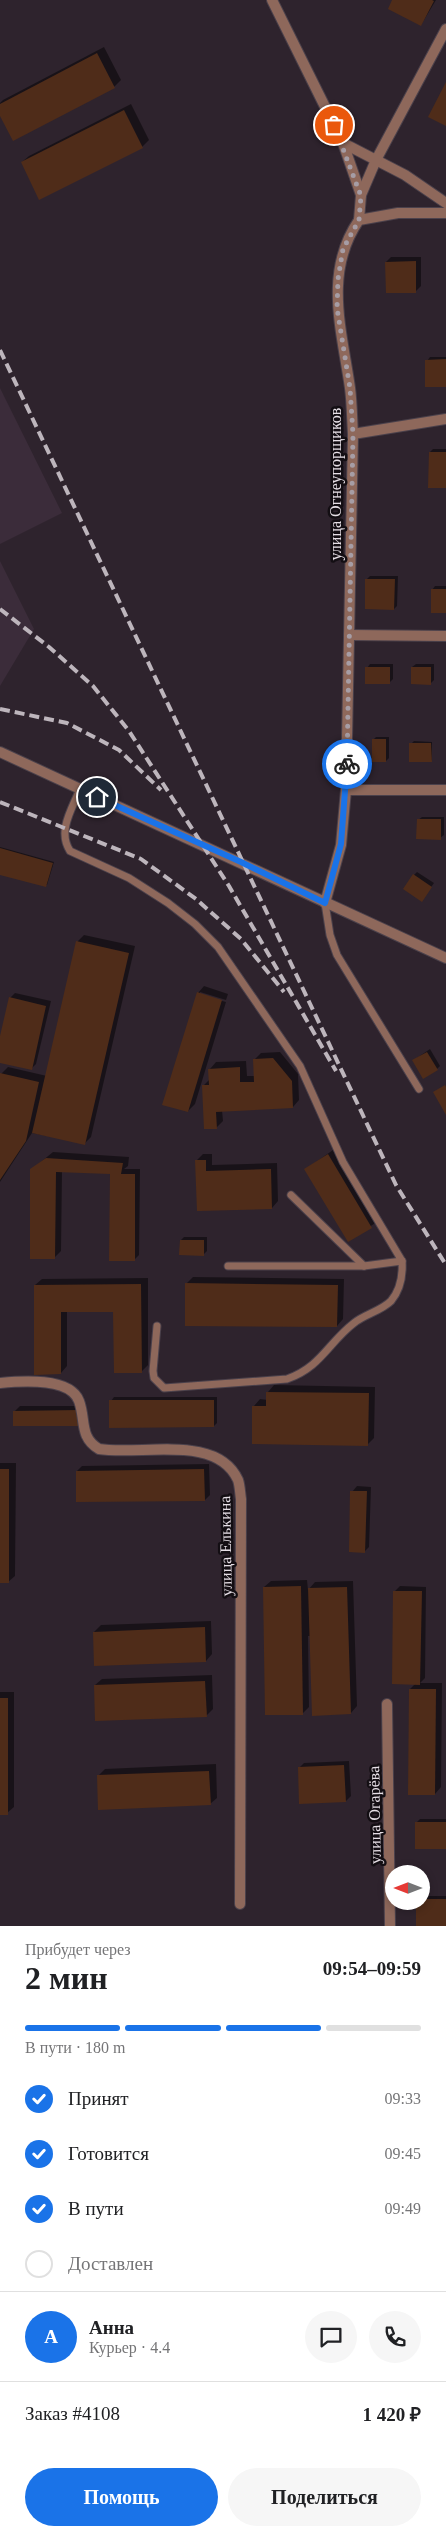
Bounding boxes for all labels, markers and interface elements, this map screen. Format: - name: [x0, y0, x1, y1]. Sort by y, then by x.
- pin: [313, 104, 355, 146]
- icon: bag: [320, 111, 348, 139]
- street label: улица Огнеупорщиков: [327, 407, 345, 560]
- courier: [322, 739, 372, 789]
- icon: bike: [333, 750, 361, 778]
- pin: [76, 776, 118, 818]
- icon: home: [83, 783, 111, 811]
- street label: улица Елькина: [216, 1496, 236, 1596]
- street label: улица Огарёва: [365, 1766, 385, 1864]
- north arrow: [385, 1865, 430, 1910]
- map controls: [385, 1865, 430, 1910]
- text: Прибудет через: [25, 1941, 131, 1958]
- text: 09:54–09:59: [323, 1958, 421, 1979]
- text: 2 мин: [25, 1960, 108, 1996]
- text: В пути · 180 m: [25, 2039, 126, 2056]
- icon: check: [25, 2085, 53, 2113]
- text: Принят: [68, 2088, 129, 2109]
- text: 09:33: [385, 2090, 421, 2107]
- icon: check: [25, 2140, 53, 2168]
- text: Готовится: [68, 2143, 149, 2164]
- text: 09:45: [385, 2145, 421, 2162]
- icon: check: [25, 2195, 53, 2223]
- text: В пути: [68, 2198, 124, 2219]
- text: 09:49: [385, 2200, 421, 2217]
- text: Доставлен: [68, 2253, 153, 2274]
- button: chat: [305, 2311, 357, 2363]
- button: phone: [369, 2311, 421, 2363]
- text: Анна: [89, 2317, 134, 2338]
- text: А: [44, 2326, 58, 2347]
- text: Курьер · 4.4: [89, 2339, 170, 2356]
- text: Заказ #4108: [25, 2403, 120, 2424]
- text: 1 420 ₽: [362, 2404, 421, 2425]
- button: Помощь: [25, 2468, 218, 2526]
- button: Поделиться: [228, 2468, 421, 2526]

